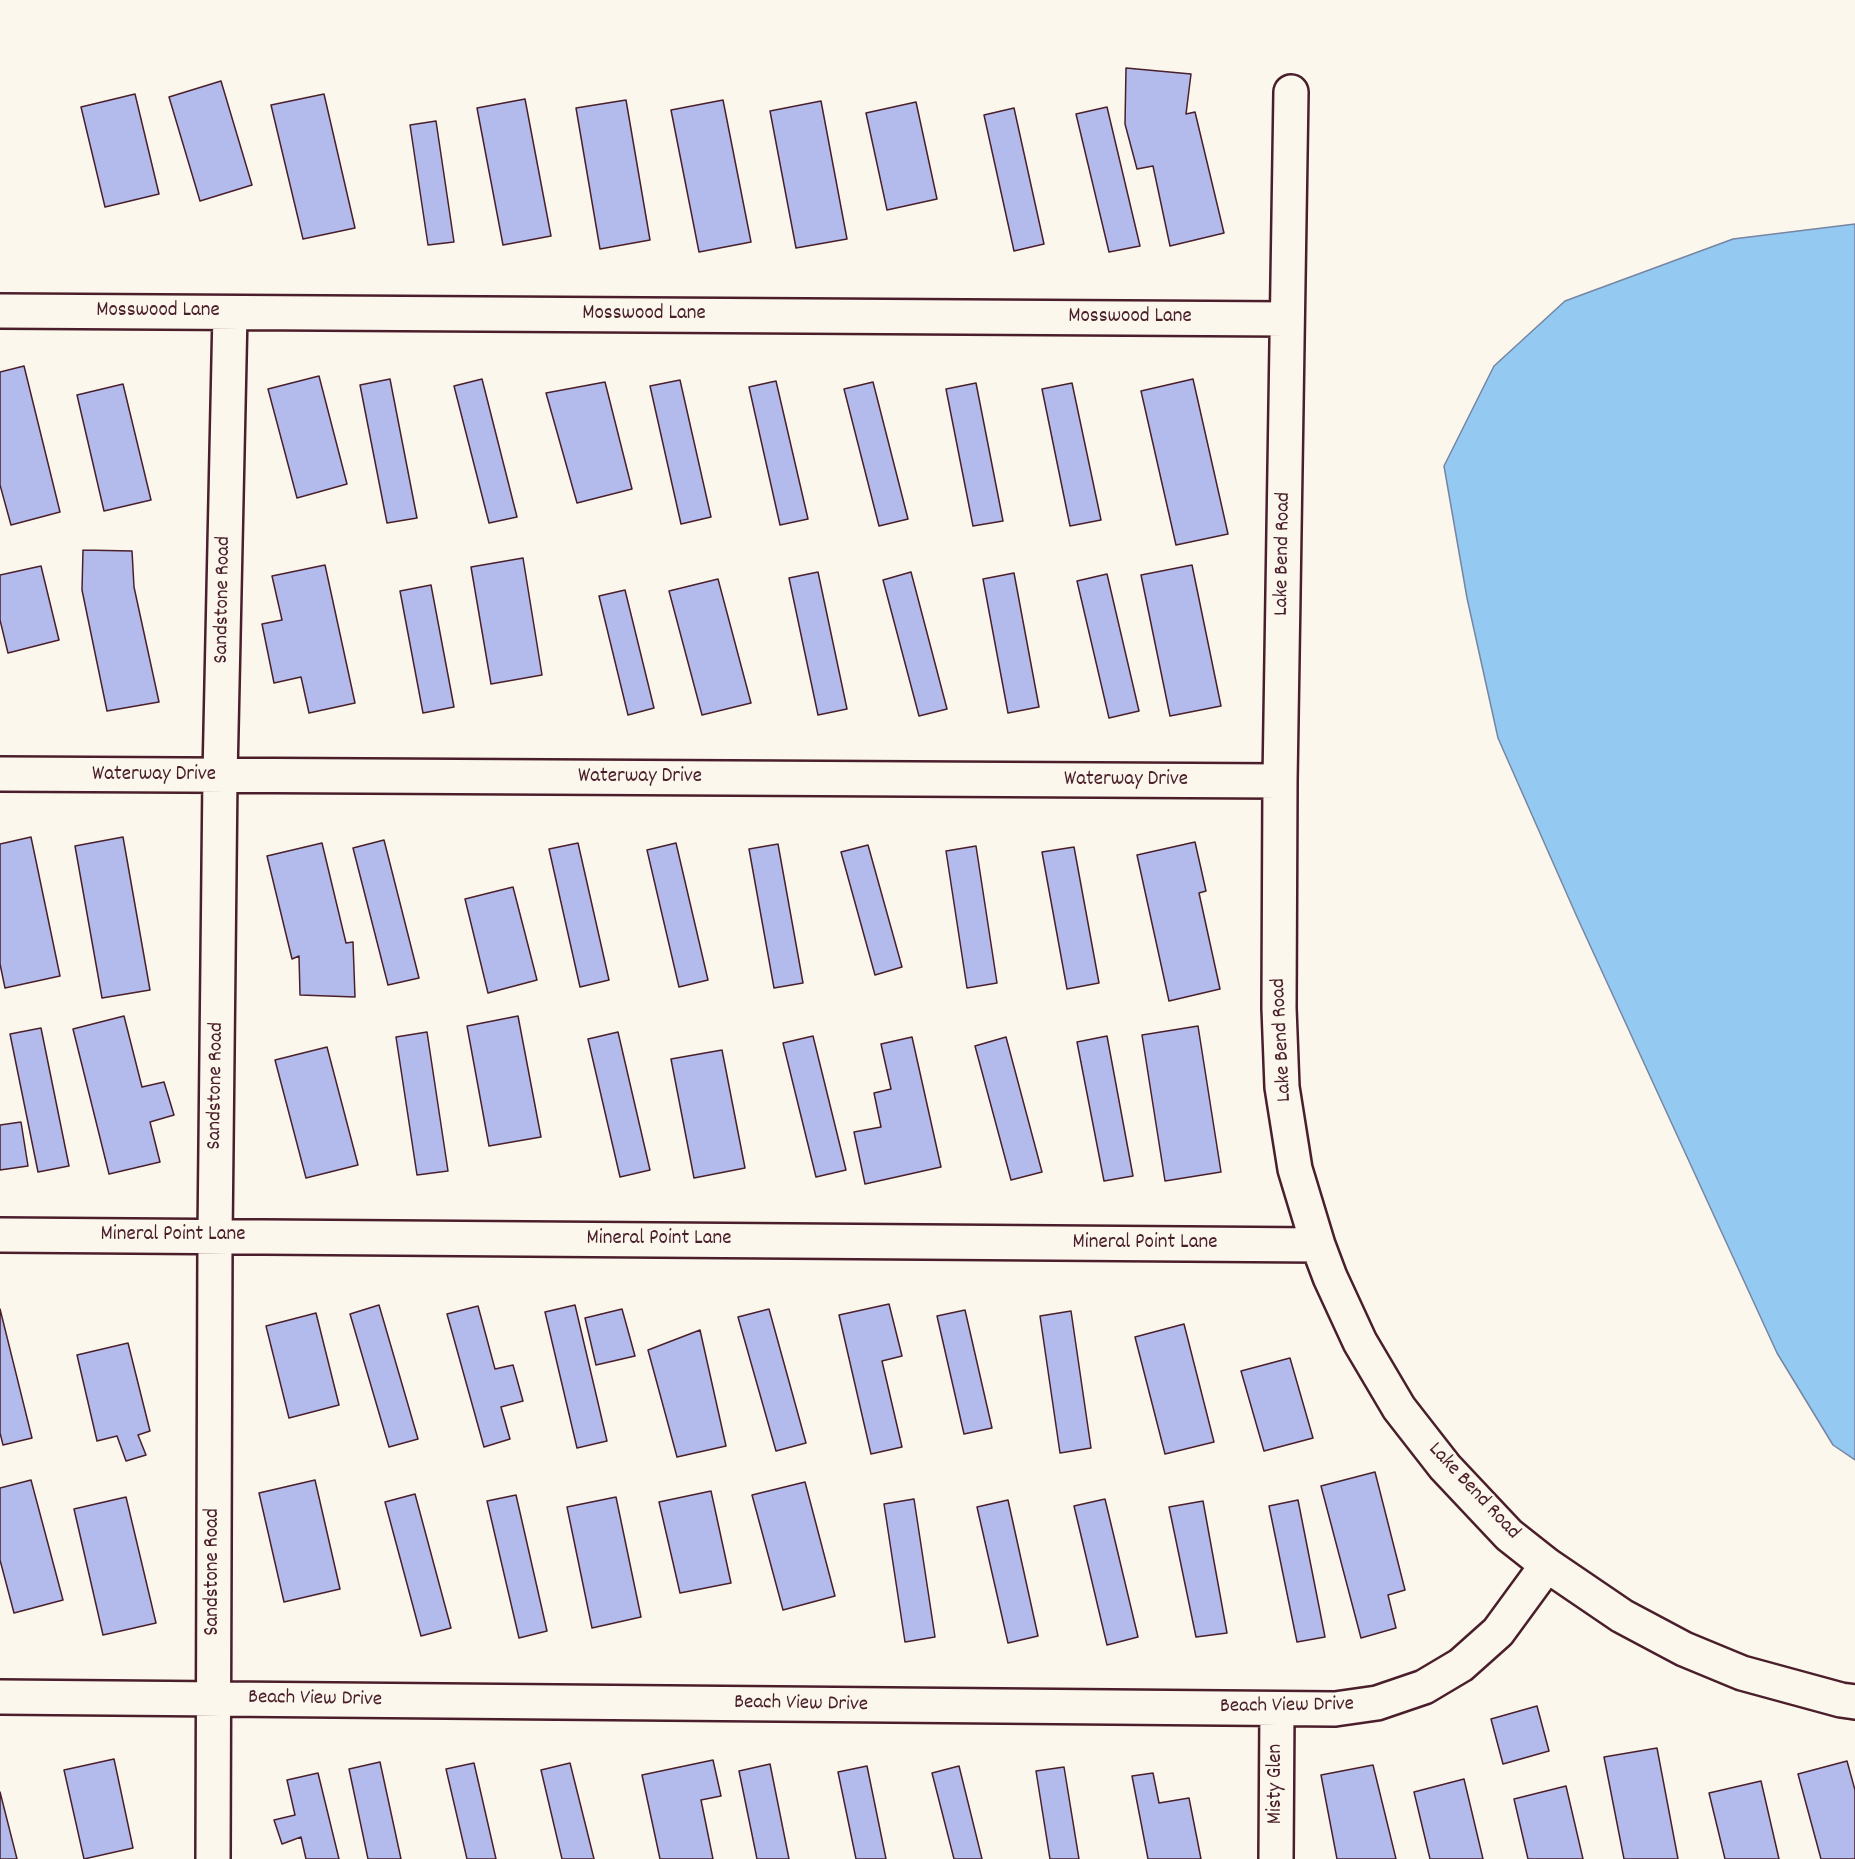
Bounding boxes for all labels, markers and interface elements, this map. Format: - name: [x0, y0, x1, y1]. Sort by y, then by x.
- street label: Mosswood Lane: [96, 299, 220, 325]
- street label: Mosswood Lane: [582, 302, 706, 328]
- street label: Mosswood Lane: [1068, 305, 1192, 331]
- street label: Lake Bend Road: [1270, 492, 1298, 616]
- street label: Sandstone Road: [210, 536, 238, 664]
- street label: Waterway Drive: [92, 763, 216, 789]
- street label: Waterway Drive: [578, 765, 702, 791]
- street label: Waterway Drive: [1064, 768, 1188, 794]
- street label: Lake Bend Road: [1267, 977, 1299, 1103]
- street label: Sandstone Road: [203, 1022, 231, 1150]
- street label: Mineral Point Lane: [101, 1223, 245, 1249]
- street label: Mineral Point Lane: [587, 1227, 731, 1253]
- street label: Mineral Point Lane: [1073, 1231, 1217, 1257]
- street label: Lake Bend Road: [1422, 1438, 1524, 1546]
- street label: Sandstone Road: [201, 1508, 227, 1636]
- street label: Beach View Drive: [248, 1686, 382, 1714]
- street label: Beach View Drive: [734, 1691, 868, 1719]
- street label: Beach View Drive: [1220, 1693, 1354, 1721]
- street label: Misty Glen: [1264, 1744, 1290, 1824]

